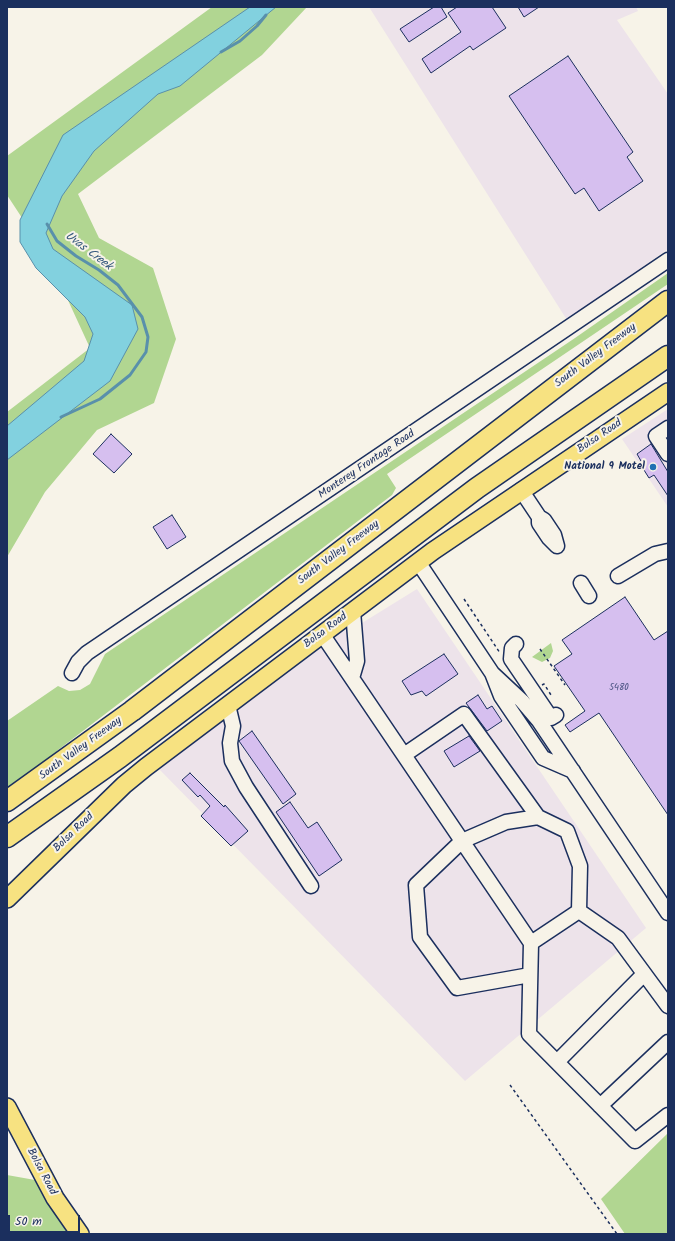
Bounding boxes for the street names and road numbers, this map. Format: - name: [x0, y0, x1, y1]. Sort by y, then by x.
- street label: South Valley Freeway: [553, 321, 639, 391]
- street label: Bolsa Road: [575, 417, 625, 457]
- street label: Monterey Frontage Road: [316, 428, 418, 502]
- street label: South Valley Freeway: [296, 518, 382, 588]
- street label: Bolsa Road: [302, 610, 350, 652]
- street label: South Valley Freeway: [37, 715, 125, 783]
- street label: Bolsa Road: [51, 811, 97, 855]
- street label: Bolsa Road: [23, 1146, 59, 1198]

